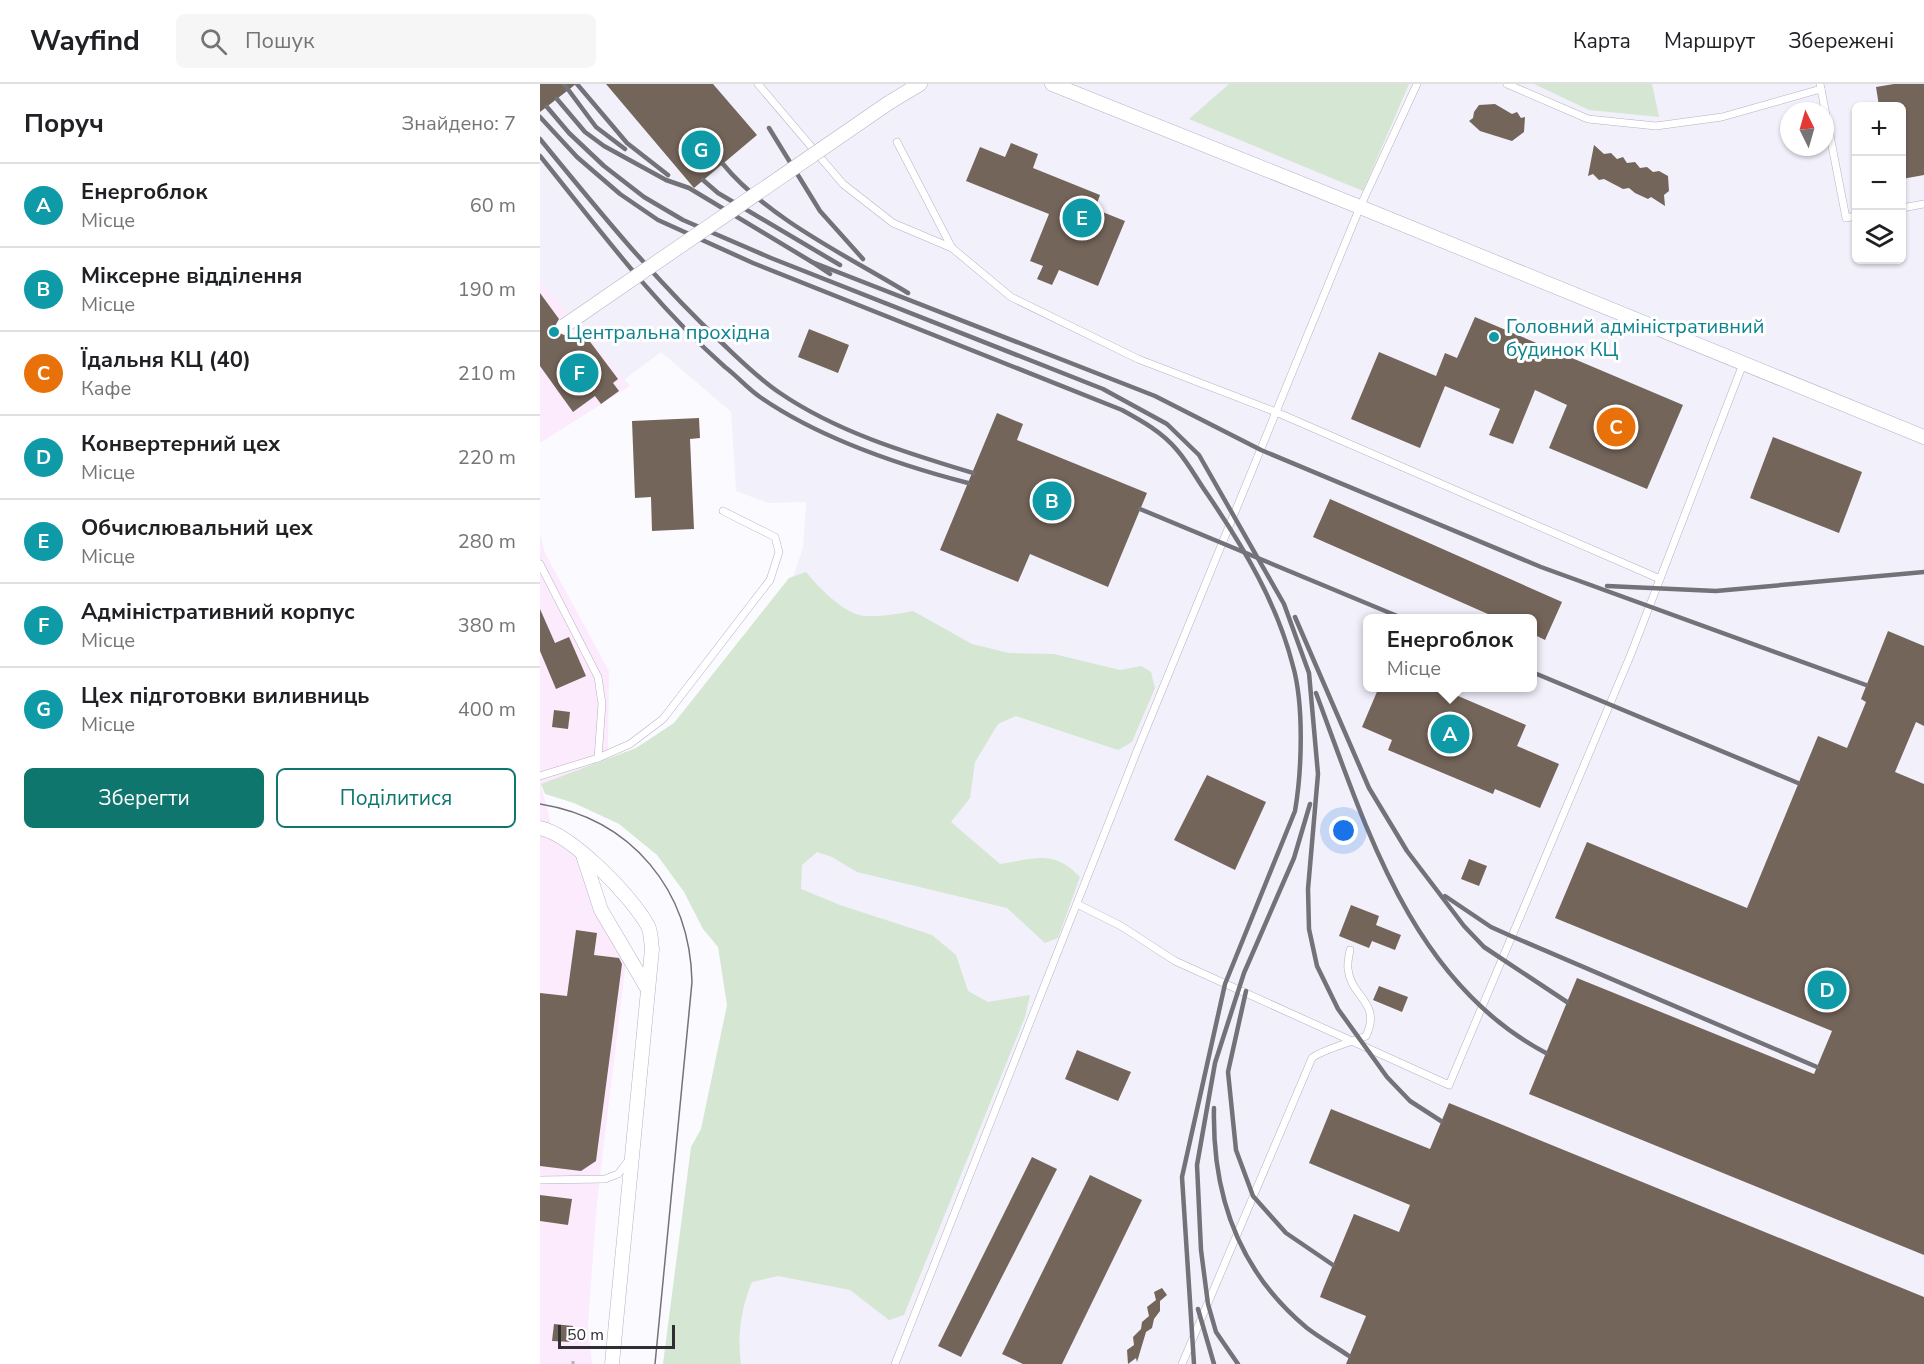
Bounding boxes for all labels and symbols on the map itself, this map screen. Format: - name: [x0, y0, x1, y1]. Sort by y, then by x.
- north arrow: [1780, 102, 1834, 156]
- pin: G: [682, 128, 720, 172]
- pin: E: [1062, 196, 1102, 240]
- place label: Головний адміністративний будинок КЦ: [1506, 313, 1764, 363]
- place label: Центральна прохідна: [566, 319, 770, 346]
- marker: Центральна прохідна: [547, 325, 561, 339]
- marker: Головний адміністративний будинок КЦ: [1487, 330, 1501, 344]
- pin: F: [560, 350, 598, 396]
- pin: C: [1596, 404, 1636, 450]
- pin: B: [1032, 478, 1072, 524]
- pin: A: [1430, 712, 1470, 756]
- your location: [1329, 816, 1358, 845]
- pin: D: [1808, 968, 1846, 1012]
- scale bar: [558, 1322, 675, 1350]

